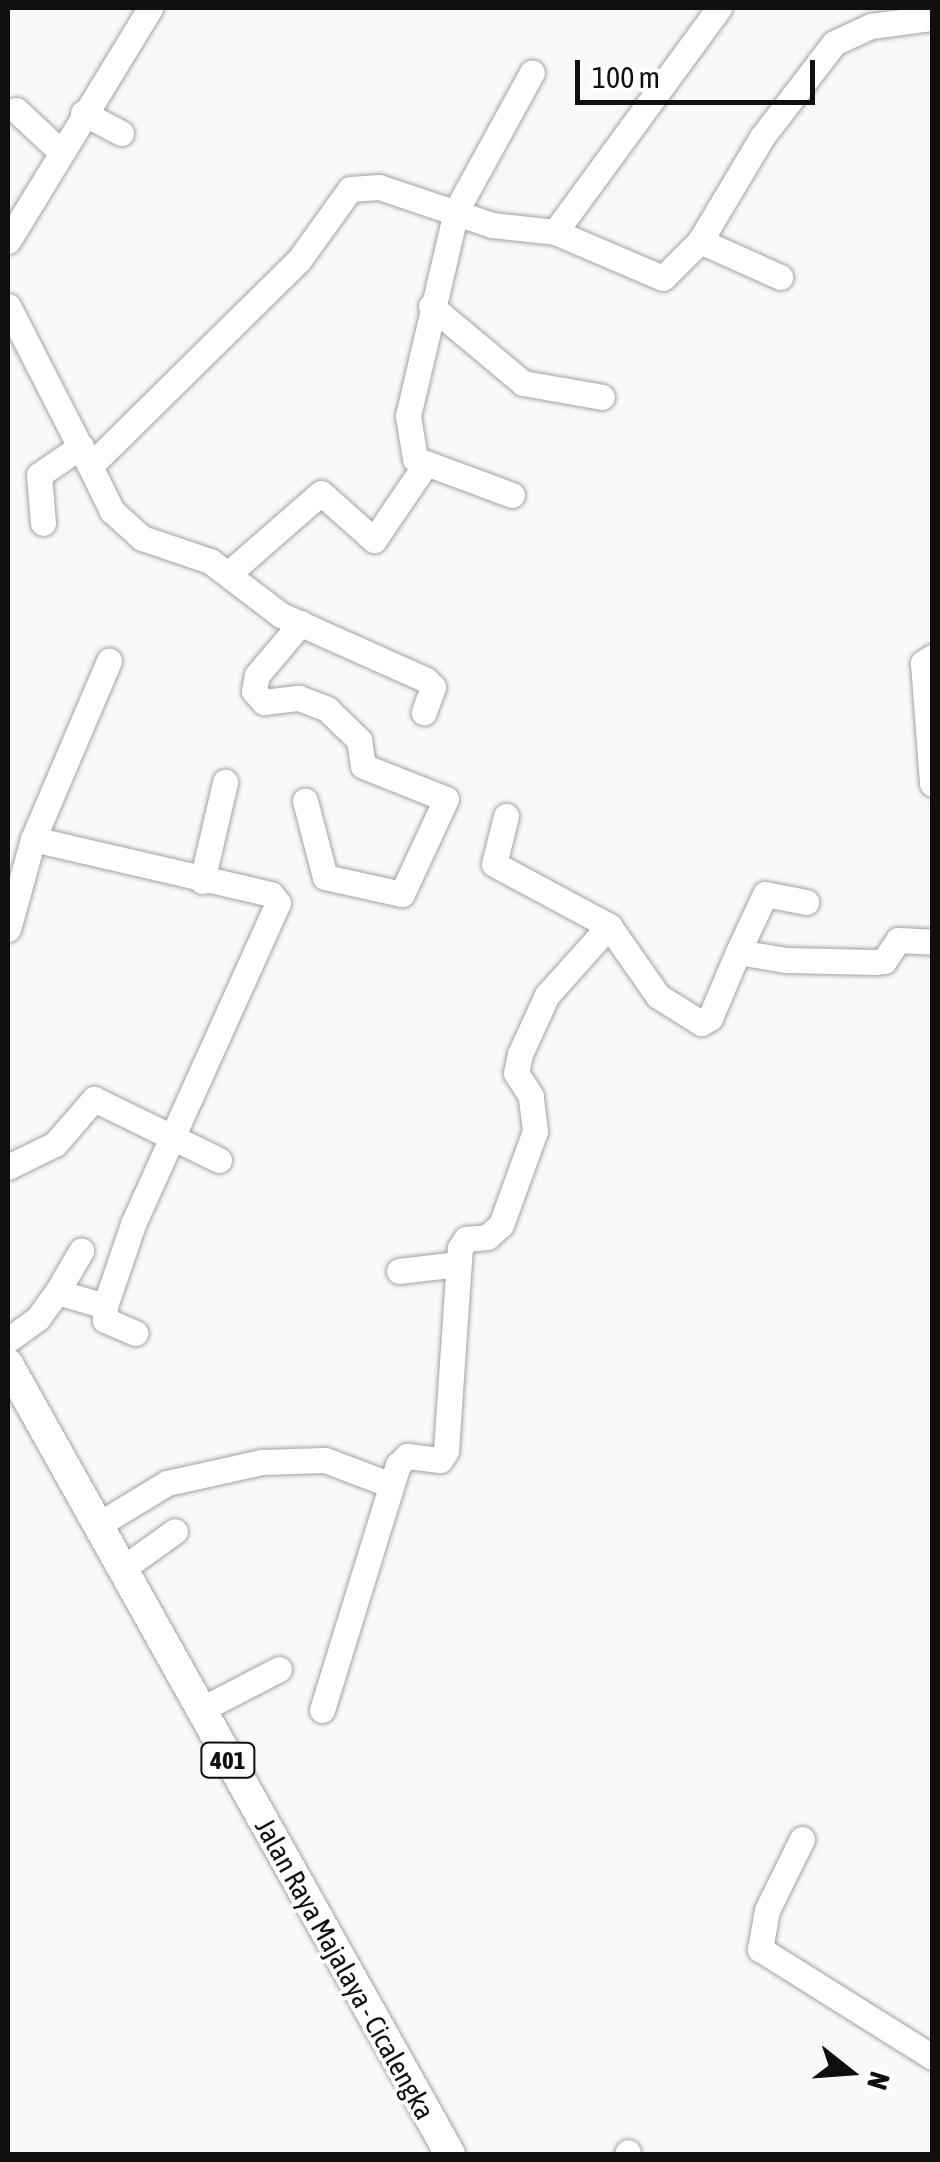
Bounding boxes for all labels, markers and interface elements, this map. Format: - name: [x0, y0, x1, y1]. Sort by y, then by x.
- scale bar: [580, 40, 820, 102]
- text: 100 m: [592, 60, 660, 94]
- road number: 401: [198, 1740, 258, 1780]
- street label: Jalan Raya Majalaya - Cicalengka: [248, 1813, 442, 2125]
- north arrow: [800, 2022, 900, 2122]
- text: N: [861, 2068, 896, 2093]

